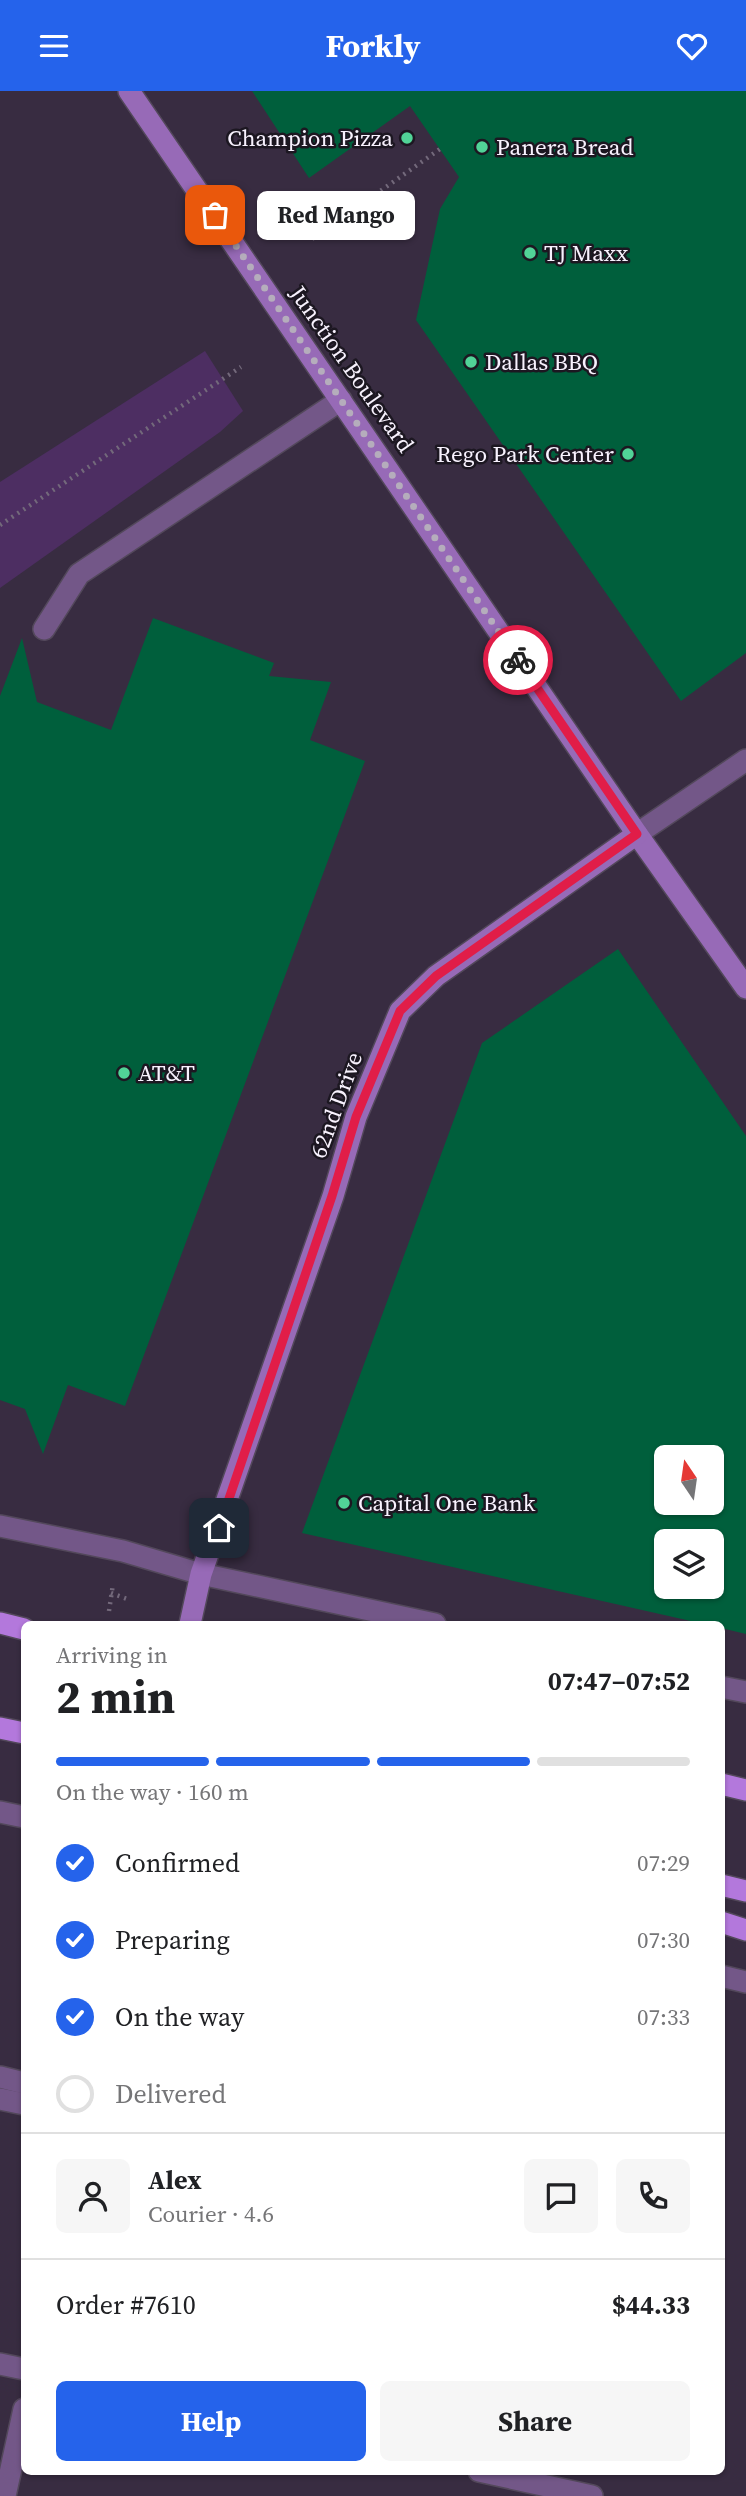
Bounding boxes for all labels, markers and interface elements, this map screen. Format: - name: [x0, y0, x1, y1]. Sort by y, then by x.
- text: Forkly: [325, 24, 421, 68]
- icon: menu: [35, 27, 73, 65]
- icon: heart: [673, 27, 711, 65]
- place label: Champion Pizza: [227, 122, 393, 154]
- marker: Champion Pizza: [399, 130, 415, 146]
- place label: Panera Bread: [496, 131, 634, 163]
- marker: Panera Bread: [474, 139, 490, 155]
- pin: [185, 185, 245, 245]
- callout: Red Mango: [257, 191, 414, 239]
- icon: bag: [196, 196, 234, 234]
- text: Red Mango: [277, 199, 395, 231]
- place label: TJ Maxx: [544, 237, 628, 269]
- marker: TJ Maxx: [522, 245, 538, 261]
- street label: Junction Boulevard: [282, 278, 422, 459]
- place label: Dallas BBQ: [485, 346, 598, 378]
- marker: Dallas BBQ: [463, 354, 479, 370]
- place label: Rego Park Center: [436, 438, 614, 470]
- marker: Rego Park Center: [620, 446, 636, 462]
- courier: [483, 625, 553, 695]
- icon: bike: [499, 641, 537, 679]
- street label: 62nd Drive: [302, 1047, 370, 1163]
- place label: AT&T: [138, 1057, 195, 1089]
- marker: AT&T: [116, 1065, 132, 1081]
- north arrow: [654, 1445, 724, 1515]
- map controls: [654, 1445, 724, 1599]
- place label: Capital One Bank: [358, 1487, 536, 1519]
- marker: Capital One Bank: [336, 1495, 352, 1511]
- pin: [189, 1498, 249, 1558]
- icon: home: [200, 1509, 238, 1547]
- button: layers: [654, 1529, 724, 1599]
- text: Arriving in: [56, 1639, 168, 1671]
- text: 07:47–07:52: [548, 1663, 690, 1699]
- text: 2 min: [56, 1665, 175, 1728]
- text: On the way · 160 m: [56, 1776, 249, 1808]
- icon: check: [56, 1844, 94, 1882]
- text: Confirmed: [115, 1845, 240, 1881]
- text: 07:29: [637, 1847, 690, 1879]
- icon: check: [56, 1921, 94, 1959]
- text: Preparing: [115, 1922, 230, 1958]
- text: 07:30: [637, 1924, 690, 1956]
- icon: check: [56, 1998, 94, 2036]
- text: On the way: [115, 1999, 244, 2035]
- text: 07:33: [637, 2001, 690, 2033]
- text: Delivered: [115, 2076, 226, 2112]
- button: person: [56, 2159, 130, 2233]
- button: chat: [524, 2159, 598, 2233]
- button: phone: [616, 2159, 690, 2233]
- text: Alex: [148, 2162, 202, 2198]
- text: Courier · 4.6: [148, 2198, 274, 2230]
- text: Order #7610: [56, 2287, 196, 2323]
- text: $44.33: [612, 2287, 690, 2323]
- button: Help: [56, 2381, 366, 2461]
- button: Share: [380, 2381, 690, 2461]

